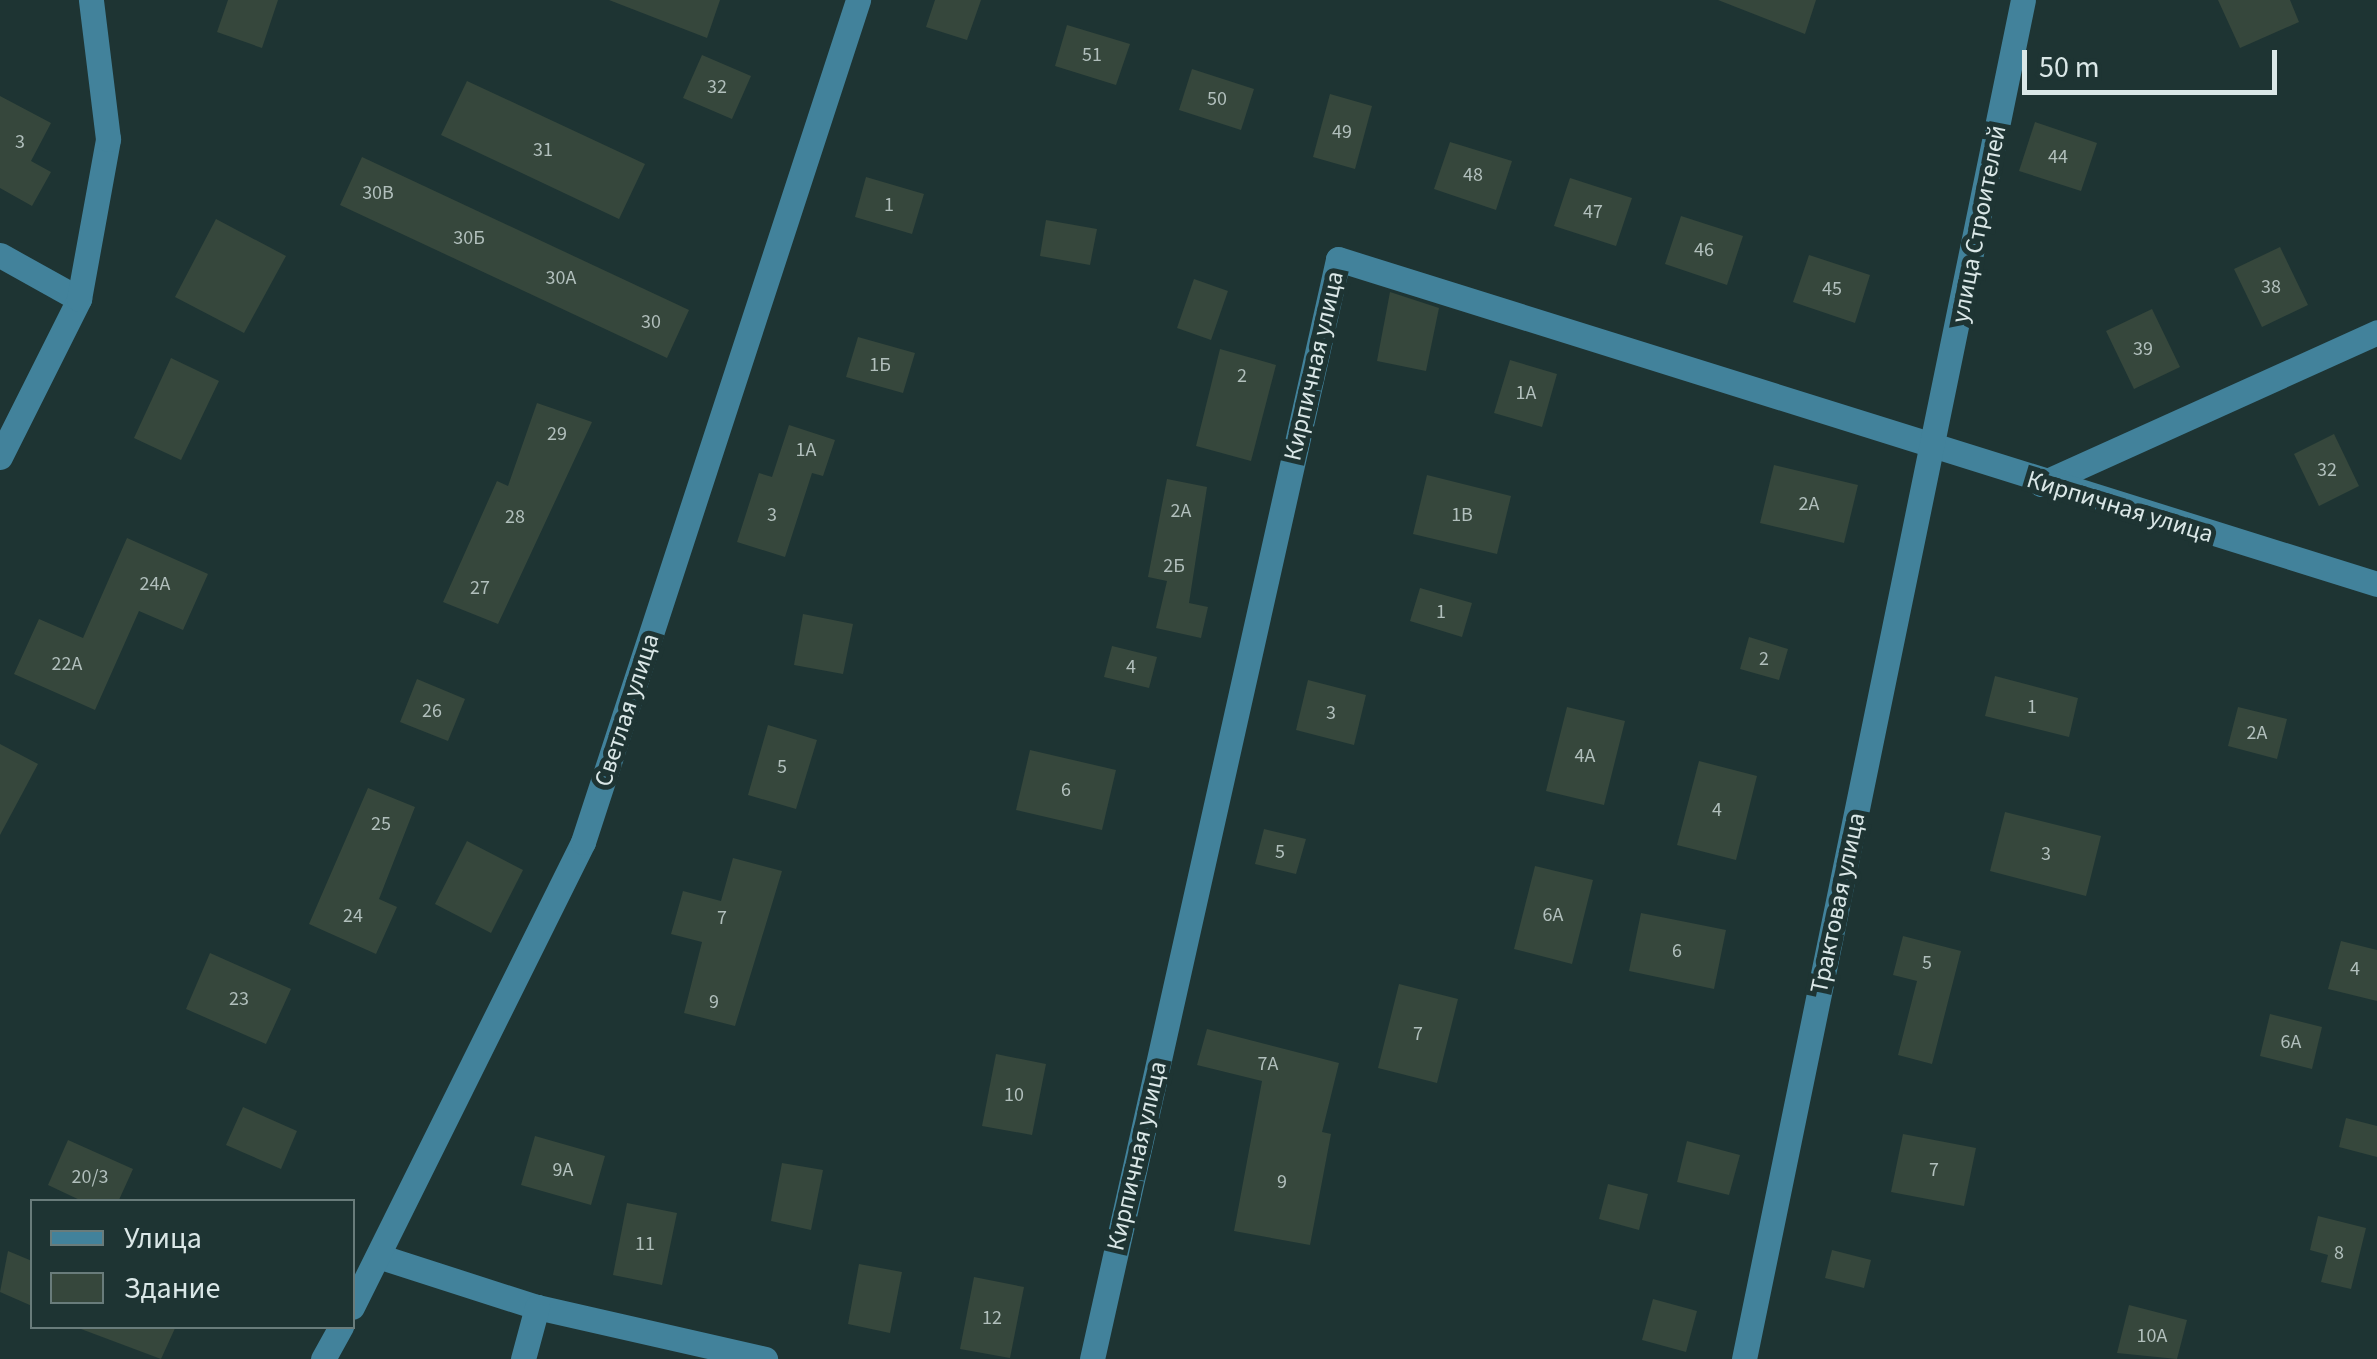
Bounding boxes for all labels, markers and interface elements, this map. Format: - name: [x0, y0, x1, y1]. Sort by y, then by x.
- scale bar: [2027, 30, 2282, 92]
- house number: 51: [1082, 43, 1102, 67]
- text: 50 m: [2039, 46, 2100, 89]
- house number: 32: [707, 75, 727, 99]
- house number: 50: [1207, 87, 1227, 111]
- house number: 49: [1332, 120, 1352, 144]
- street label: улица Строителей: [1945, 123, 2013, 325]
- house number: 3: [15, 130, 25, 154]
- house number: 31: [533, 138, 553, 162]
- house number: 44: [2048, 145, 2068, 169]
- house number: 48: [1463, 163, 1483, 187]
- house number: 30В: [362, 181, 394, 205]
- house number: 1: [884, 193, 894, 217]
- house number: 47: [1583, 200, 1603, 224]
- house number: 30Б: [453, 226, 485, 250]
- house number: 46: [1694, 238, 1714, 262]
- house number: 30А: [546, 266, 576, 290]
- street label: Кирпичная улица: [1278, 268, 1350, 464]
- house number: 38: [2261, 275, 2281, 299]
- house number: 45: [1822, 277, 1842, 301]
- house number: 30: [641, 310, 661, 334]
- house number: 39: [2133, 337, 2153, 361]
- house number: 1Б: [869, 353, 891, 377]
- house number: 2: [1237, 364, 1247, 388]
- house number: 1А: [1516, 381, 1536, 405]
- house number: 29: [547, 422, 567, 446]
- house number: 1А: [796, 438, 816, 462]
- house number: 32: [2317, 458, 2337, 482]
- street label: Кирпичная улица: [2023, 464, 2217, 550]
- house number: 2А: [1799, 492, 1819, 516]
- house number: 2А: [1171, 499, 1191, 523]
- house number: 3: [767, 503, 777, 527]
- house number: 1В: [1451, 503, 1473, 527]
- house number: 28: [505, 505, 525, 529]
- house number: 2Б: [1163, 554, 1185, 578]
- house number: 24А: [140, 572, 170, 596]
- house number: 27: [470, 576, 490, 600]
- house number: 1: [1436, 600, 1446, 624]
- street label: Светлая улица: [588, 630, 666, 790]
- house number: 2: [1759, 647, 1769, 671]
- house number: 22А: [52, 652, 82, 676]
- house number: 4: [1126, 655, 1136, 679]
- house number: 1: [2027, 695, 2037, 719]
- house number: 26: [422, 699, 442, 723]
- house number: 3: [1326, 701, 1336, 725]
- house number: 2А: [2247, 721, 2267, 745]
- house number: 4А: [1575, 744, 1595, 768]
- house number: 5: [777, 755, 787, 779]
- house number: 6: [1061, 778, 1071, 802]
- house number: 4: [1712, 798, 1722, 822]
- street label: Трактовая улица: [1804, 810, 1872, 996]
- house number: 25: [371, 812, 391, 836]
- house number: 5: [1275, 840, 1285, 864]
- house number: 3: [2041, 842, 2051, 866]
- house number: 6А: [1543, 903, 1563, 927]
- house number: 24: [343, 904, 363, 928]
- house number: 7: [717, 906, 727, 930]
- house number: 6: [1672, 939, 1682, 963]
- house number: 5: [1922, 951, 1932, 975]
- house number: 4: [2350, 957, 2360, 981]
- house number: 23: [229, 987, 249, 1011]
- house number: 9: [709, 990, 719, 1014]
- house number: 7: [1413, 1022, 1423, 1046]
- house number: 6А: [2281, 1030, 2301, 1054]
- house number: 7А: [1258, 1052, 1278, 1076]
- street label: Кирпичная улица: [1101, 1058, 1173, 1254]
- house number: 10: [1004, 1083, 1024, 1107]
- house number: 9А: [553, 1158, 573, 1182]
- house number: 7: [1929, 1158, 1939, 1182]
- house number: 20/3: [72, 1165, 108, 1189]
- house number: 9: [1277, 1170, 1287, 1194]
- legend: [30, 1199, 355, 1329]
- text: Улица: [124, 1217, 202, 1260]
- house number: 11: [635, 1232, 655, 1256]
- house number: 8: [2334, 1241, 2344, 1265]
- text: Здание: [124, 1267, 220, 1310]
- house number: 12: [982, 1306, 1002, 1330]
- house number: 10А: [2137, 1324, 2167, 1348]

